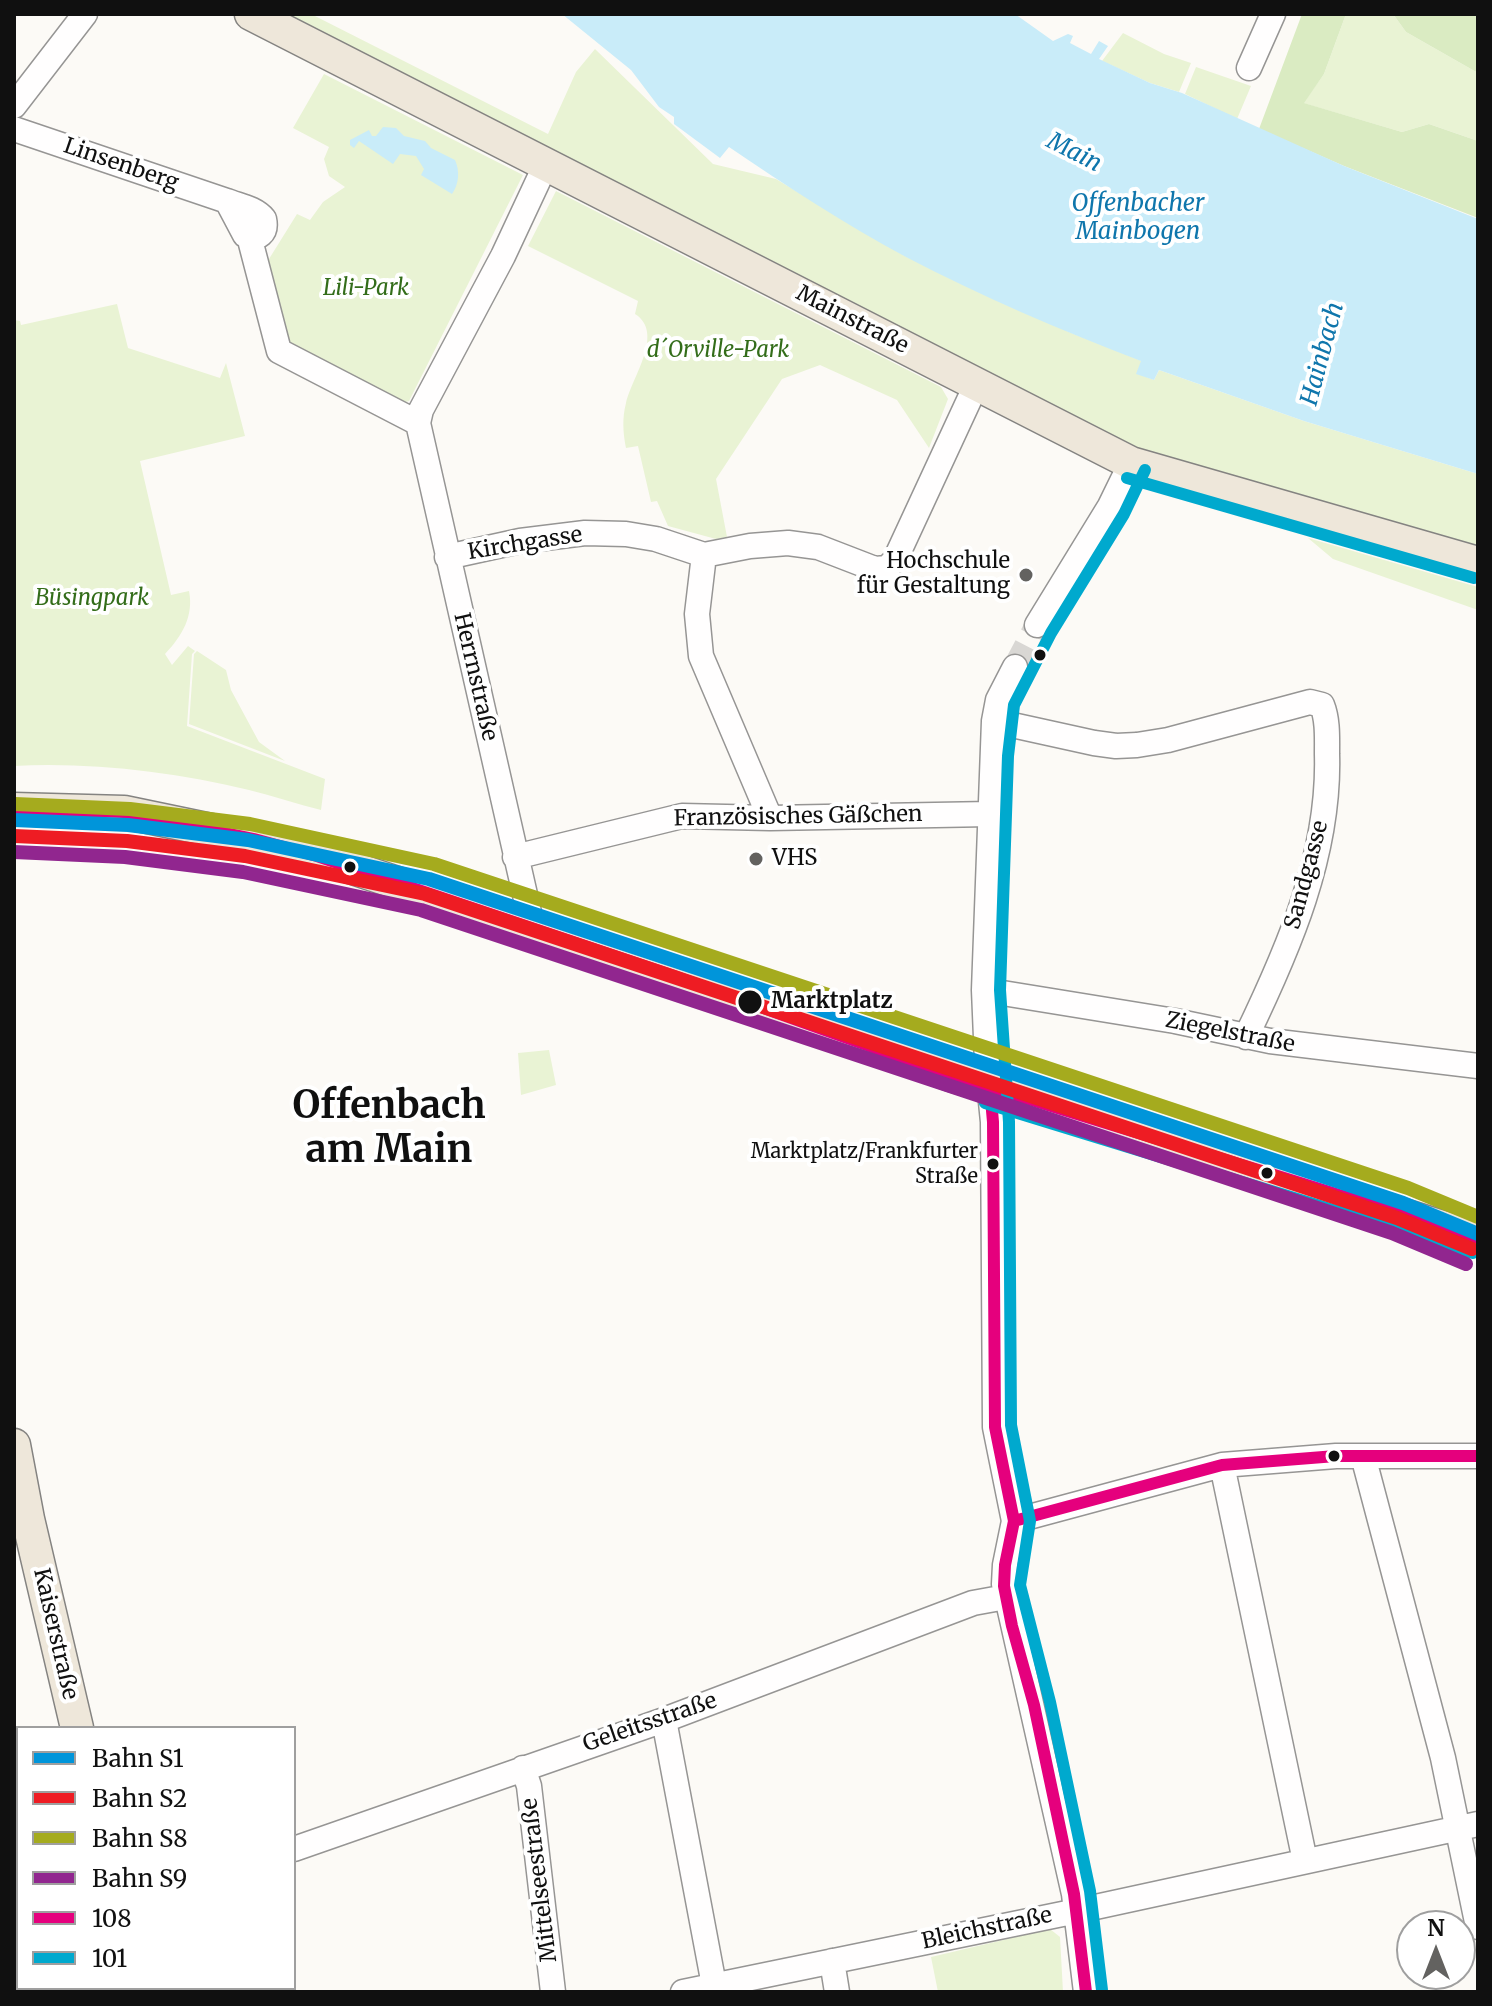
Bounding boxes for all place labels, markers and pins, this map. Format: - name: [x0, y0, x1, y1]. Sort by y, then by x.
- place label: Hochschule für Gestaltung: [857, 549, 1010, 600]
- marker: Hochschule für Gestaltung: [1017, 566, 1035, 584]
- unlabelled marker: [1032, 647, 1048, 663]
- place label: VHS: [772, 846, 817, 872]
- marker: VHS: [747, 850, 765, 868]
- unlabelled marker: [342, 859, 358, 875]
- marker: Marktplatz: [736, 988, 764, 1016]
- place label: Marktplatz: [771, 989, 893, 1015]
- place label: Marktplatz/Frankfurter Straße: [751, 1140, 978, 1187]
- marker: Marktplatz/Frankfurter Straße: [985, 1156, 1001, 1172]
- unlabelled marker: [1259, 1165, 1275, 1181]
- unlabelled marker: [1326, 1448, 1342, 1464]

